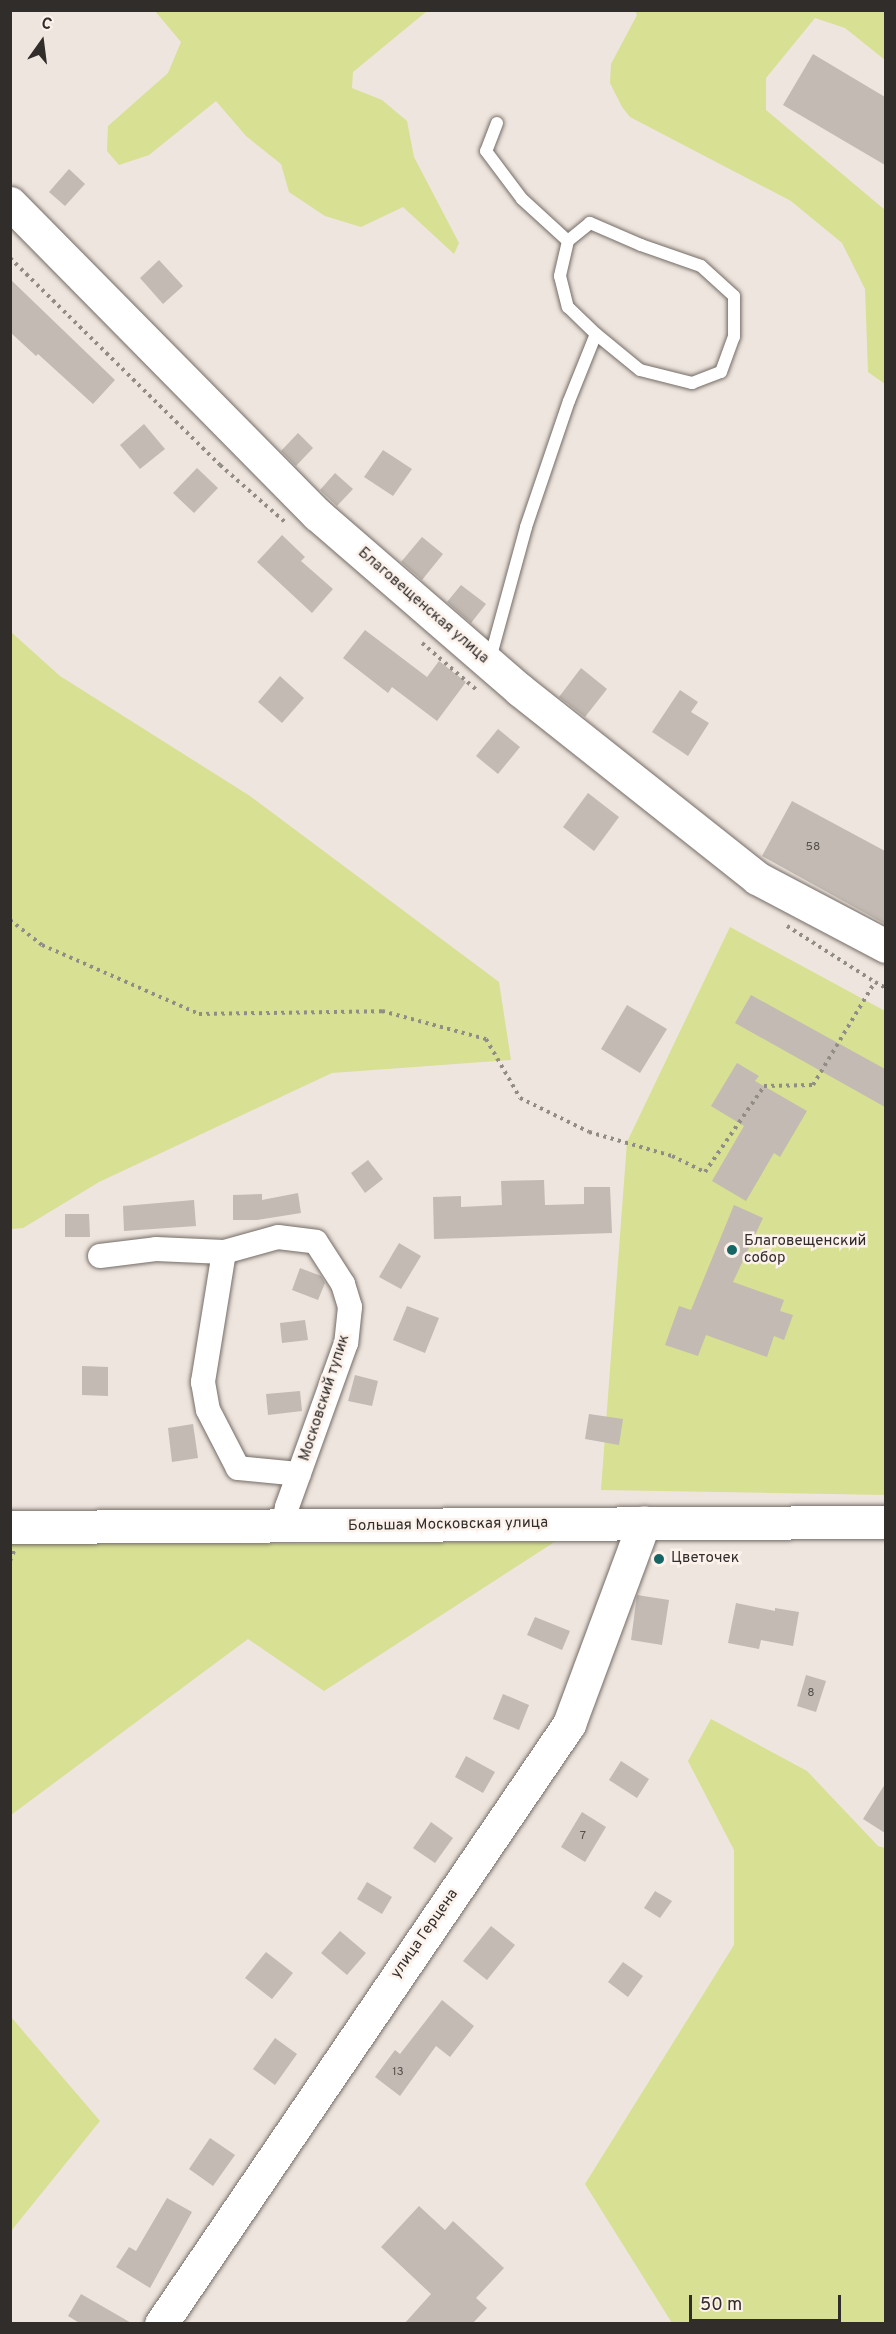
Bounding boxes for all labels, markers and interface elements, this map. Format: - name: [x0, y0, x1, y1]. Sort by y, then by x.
- north arrow: [12, 12, 72, 72]
- text: С: [39, 14, 54, 35]
- street label: Благовещенская улица: [354, 544, 492, 668]
- house number: 58: [806, 841, 820, 855]
- place label: Благовещенский собор: [744, 1232, 866, 1267]
- marker: Благовещенский собор: [725, 1243, 739, 1257]
- street label: Московский тупик: [296, 1332, 354, 1464]
- street label: Большая Московская улица: [348, 1514, 548, 1536]
- place label: Цветочек: [671, 1550, 739, 1568]
- marker: Цветочек: [652, 1552, 666, 1566]
- house number: 8: [807, 1687, 815, 1701]
- house number: 7: [580, 1830, 586, 1844]
- street label: улица Герцена: [388, 1886, 462, 1982]
- house number: 13: [392, 2066, 404, 2080]
- scale bar: [692, 2283, 844, 2321]
- text: 50 m: [700, 2294, 742, 2317]

